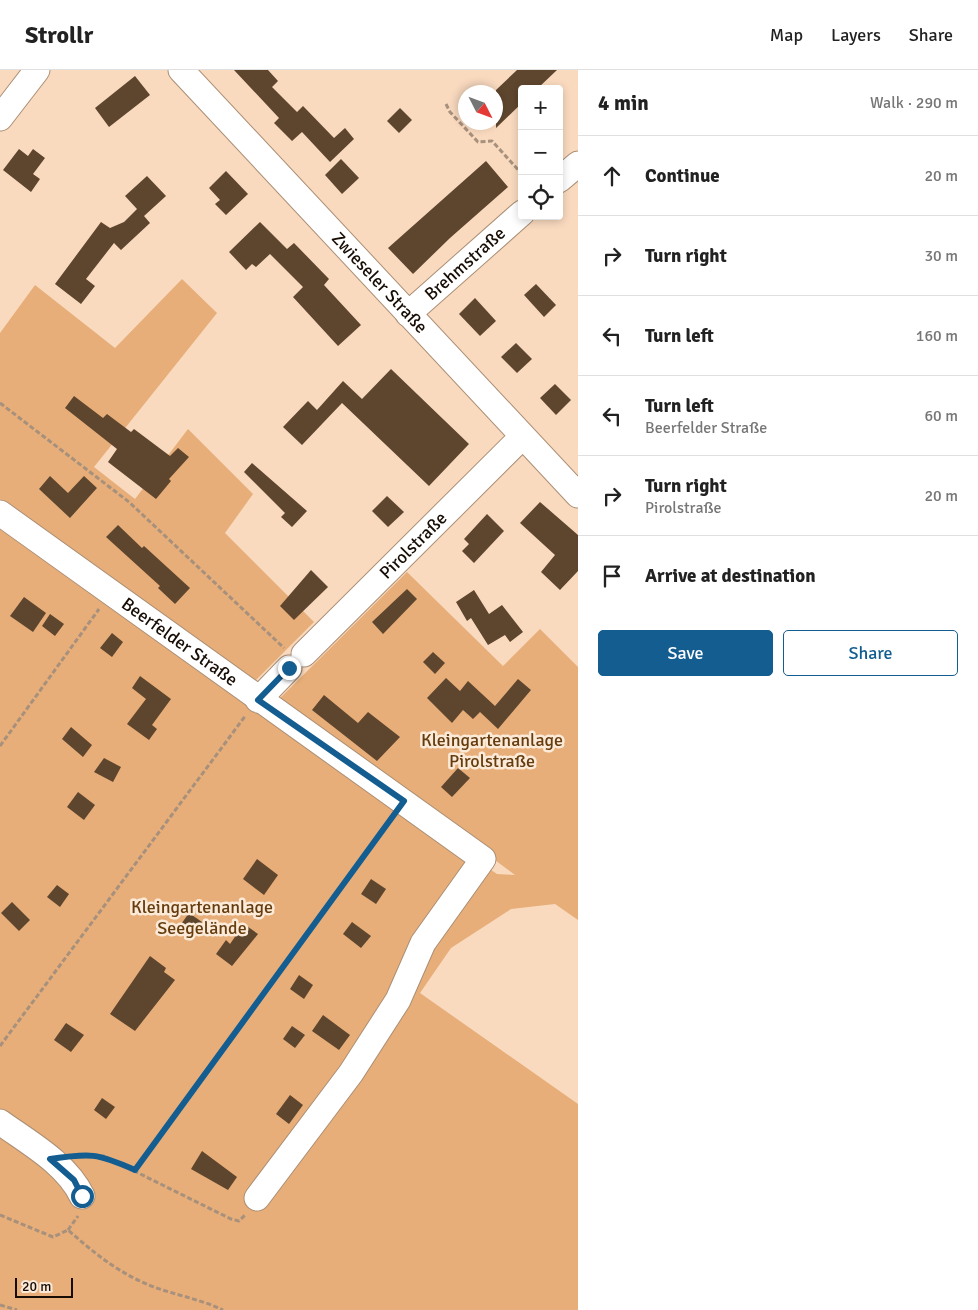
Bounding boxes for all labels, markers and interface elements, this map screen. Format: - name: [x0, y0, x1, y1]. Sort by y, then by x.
- text: Strollr: [25, 20, 93, 50]
- text: Map: [770, 24, 803, 46]
- text: Layers: [831, 24, 881, 46]
- text: Share: [909, 24, 953, 46]
- north arrow: [458, 85, 503, 130]
- map controls: [518, 85, 563, 220]
- button: +: [518, 85, 563, 130]
- text: 4 min: [598, 90, 649, 116]
- text: Walk · 290 m: [870, 93, 958, 113]
- button: −: [518, 130, 563, 175]
- icon: ahead: [598, 162, 626, 190]
- text: Continue: [645, 164, 720, 188]
- text: 20 m: [924, 166, 958, 186]
- button: locate: [518, 175, 563, 220]
- street label: Brehmstraße: [420, 222, 510, 305]
- street label: Zwieseler Straße: [327, 227, 432, 338]
- icon: right: [598, 242, 626, 270]
- text: Turn right: [645, 244, 727, 268]
- text: 30 m: [924, 246, 958, 266]
- icon: left: [598, 322, 626, 350]
- text: Turn left: [645, 324, 714, 348]
- text: 160 m: [916, 326, 958, 346]
- text: Turn left: [645, 394, 714, 418]
- icon: left: [598, 402, 626, 430]
- text: 60 m: [924, 406, 958, 426]
- text: Beerfelder Straße: [645, 418, 767, 438]
- text: Turn right: [645, 474, 727, 498]
- icon: right: [598, 482, 626, 510]
- text: 20 m: [924, 486, 958, 506]
- text: Pirolstraße: [645, 498, 722, 518]
- street label: Pirolstraße: [375, 507, 451, 584]
- icon: arrive: [598, 562, 626, 590]
- text: Arrive at destination: [645, 564, 816, 588]
- street label: Beerfelder Straße: [117, 593, 242, 691]
- button: Save: [598, 630, 773, 676]
- button: Share: [783, 630, 958, 676]
- route end: [278, 657, 301, 680]
- park label: Kleingartenanlage Pirolstraße: [421, 729, 563, 772]
- park label: Kleingartenanlage Seegelände: [131, 896, 273, 939]
- route start: [71, 1185, 94, 1208]
- scale bar: [15, 1275, 72, 1298]
- text: 20 m: [22, 1278, 51, 1295]

